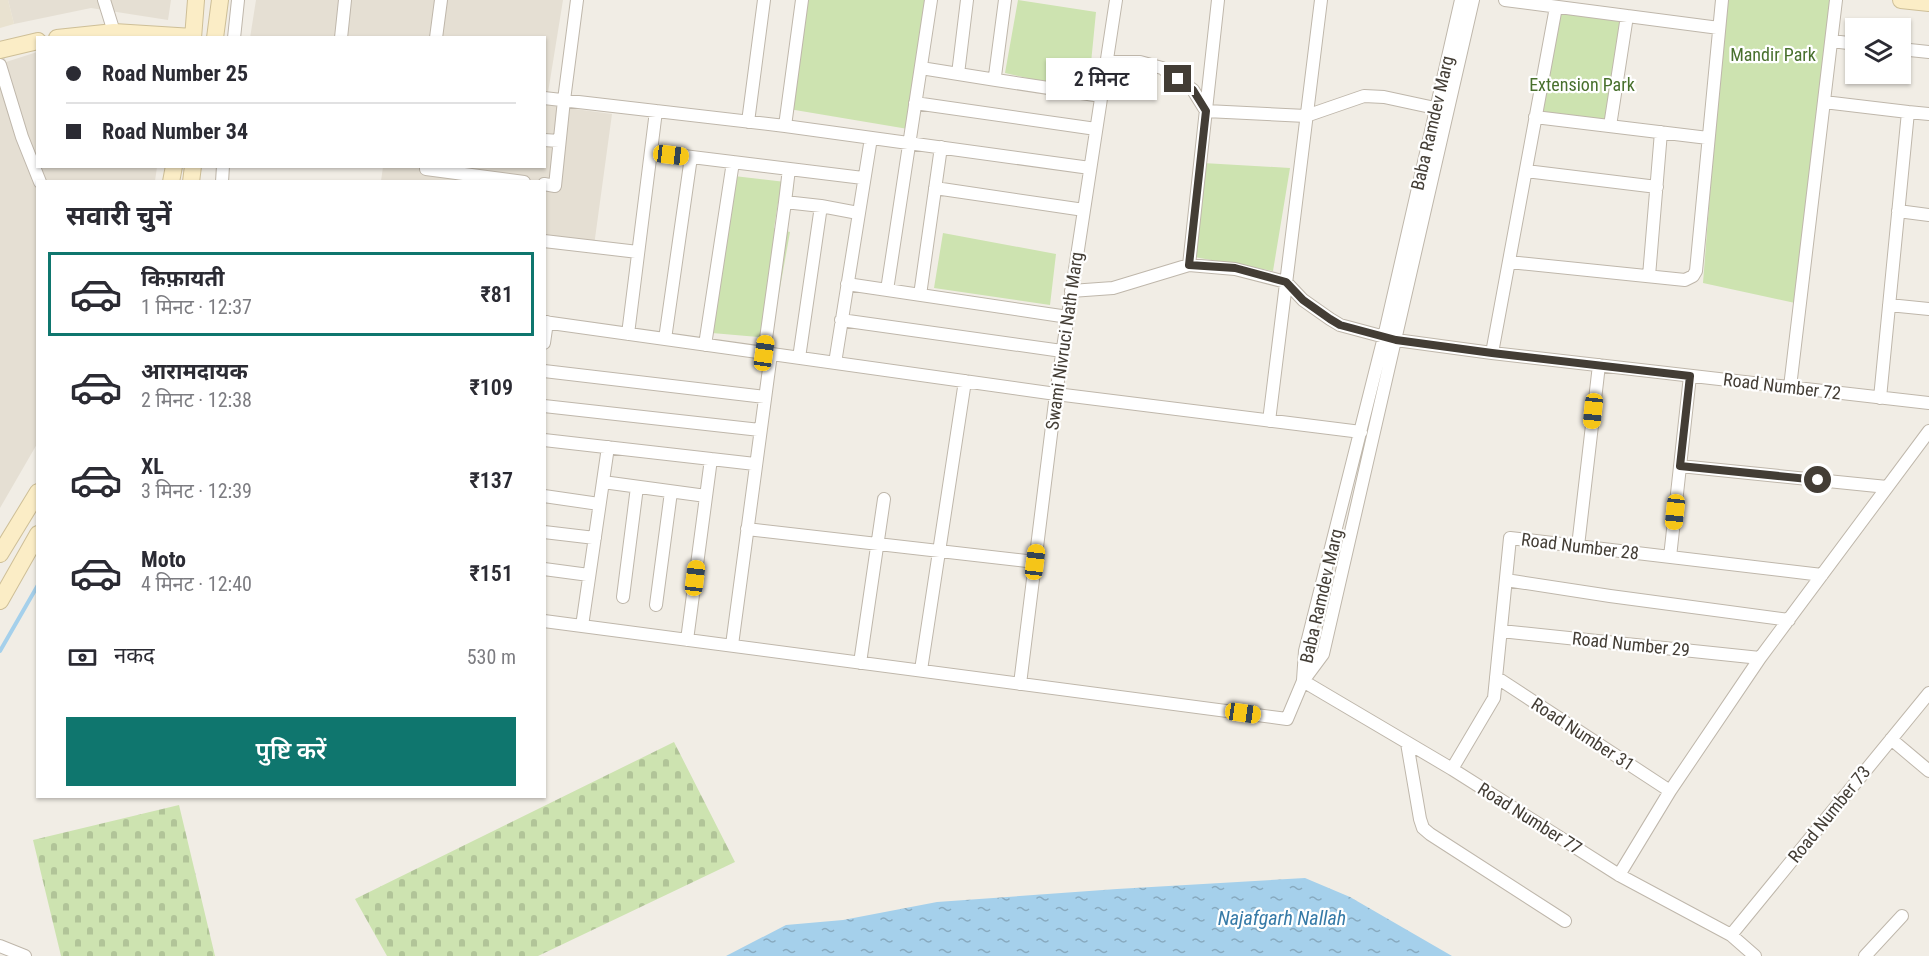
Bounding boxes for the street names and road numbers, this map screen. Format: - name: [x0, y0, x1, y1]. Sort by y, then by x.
- street label: Baba Ramdev Marg: [1406, 54, 1458, 192]
- street label: Swami Nivruci Nath Marg: [1041, 251, 1087, 431]
- street label: Road Number 72: [1722, 368, 1842, 404]
- street label: Baba Ramdev Marg: [1295, 527, 1347, 665]
- street label: Road Number 28: [1520, 528, 1640, 564]
- street label: Road Number 29: [1571, 627, 1691, 661]
- street label: Road Number 31: [1528, 693, 1638, 775]
- street label: Road Number 73: [1784, 761, 1874, 867]
- street label: Road Number 77: [1474, 778, 1586, 858]

